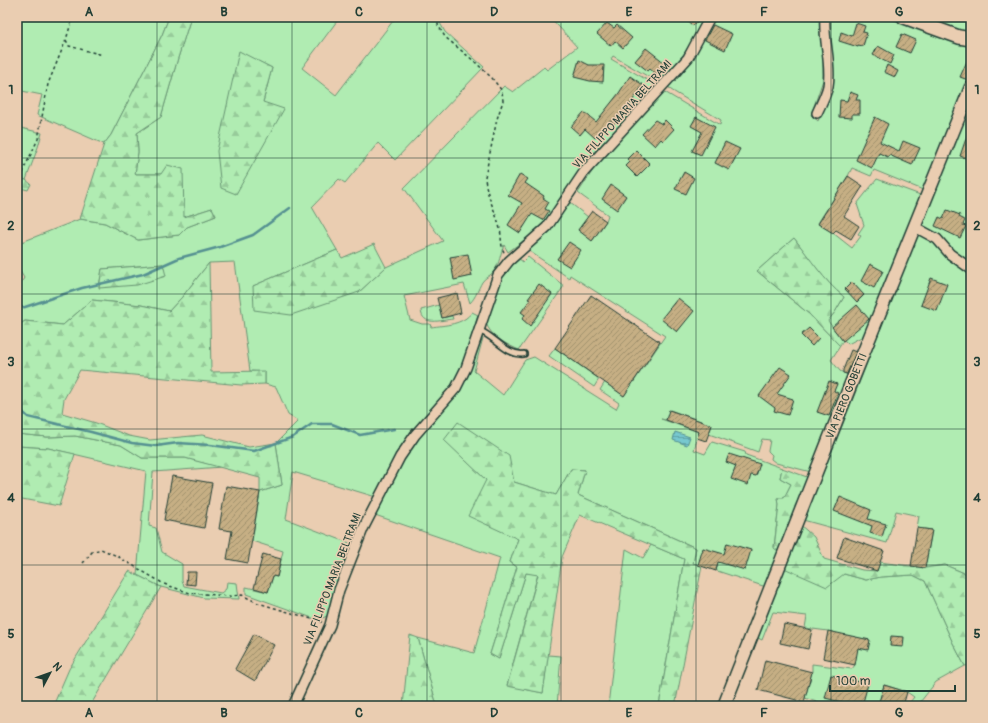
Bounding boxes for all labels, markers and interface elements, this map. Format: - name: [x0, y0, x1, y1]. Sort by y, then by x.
- text: A: [85, 4, 94, 20]
- text: B: [220, 4, 228, 20]
- text: C: [355, 4, 363, 20]
- text: D: [490, 4, 498, 20]
- text: E: [626, 4, 633, 20]
- text: F: [760, 4, 768, 20]
- text: G: [895, 4, 904, 20]
- street label: VIA FILIPPO MARIA BELTRAMI: [570, 57, 675, 171]
- text: 1: [8, 82, 14, 98]
- text: 1: [974, 82, 980, 98]
- text: 2: [7, 218, 15, 234]
- text: 2: [973, 218, 981, 234]
- street label: VIA PIERO GOBETTI: [823, 351, 870, 441]
- text: 3: [7, 354, 15, 370]
- text: 3: [973, 354, 981, 370]
- text: 4: [7, 490, 15, 506]
- text: 4: [973, 490, 981, 506]
- street label: VIA FILIPPO MARIA BELTRAMI: [301, 511, 364, 648]
- text: 5: [7, 626, 15, 642]
- text: 5: [973, 626, 981, 642]
- north arrow: [30, 653, 70, 693]
- text: N: [50, 660, 65, 674]
- scale bar: [830, 667, 955, 693]
- text: 100 m: [836, 674, 871, 689]
- text: A: [85, 705, 94, 721]
- text: B: [220, 705, 228, 721]
- text: C: [355, 705, 363, 721]
- text: D: [490, 705, 498, 721]
- text: E: [626, 705, 633, 721]
- text: F: [760, 705, 768, 721]
- text: G: [895, 705, 904, 721]

